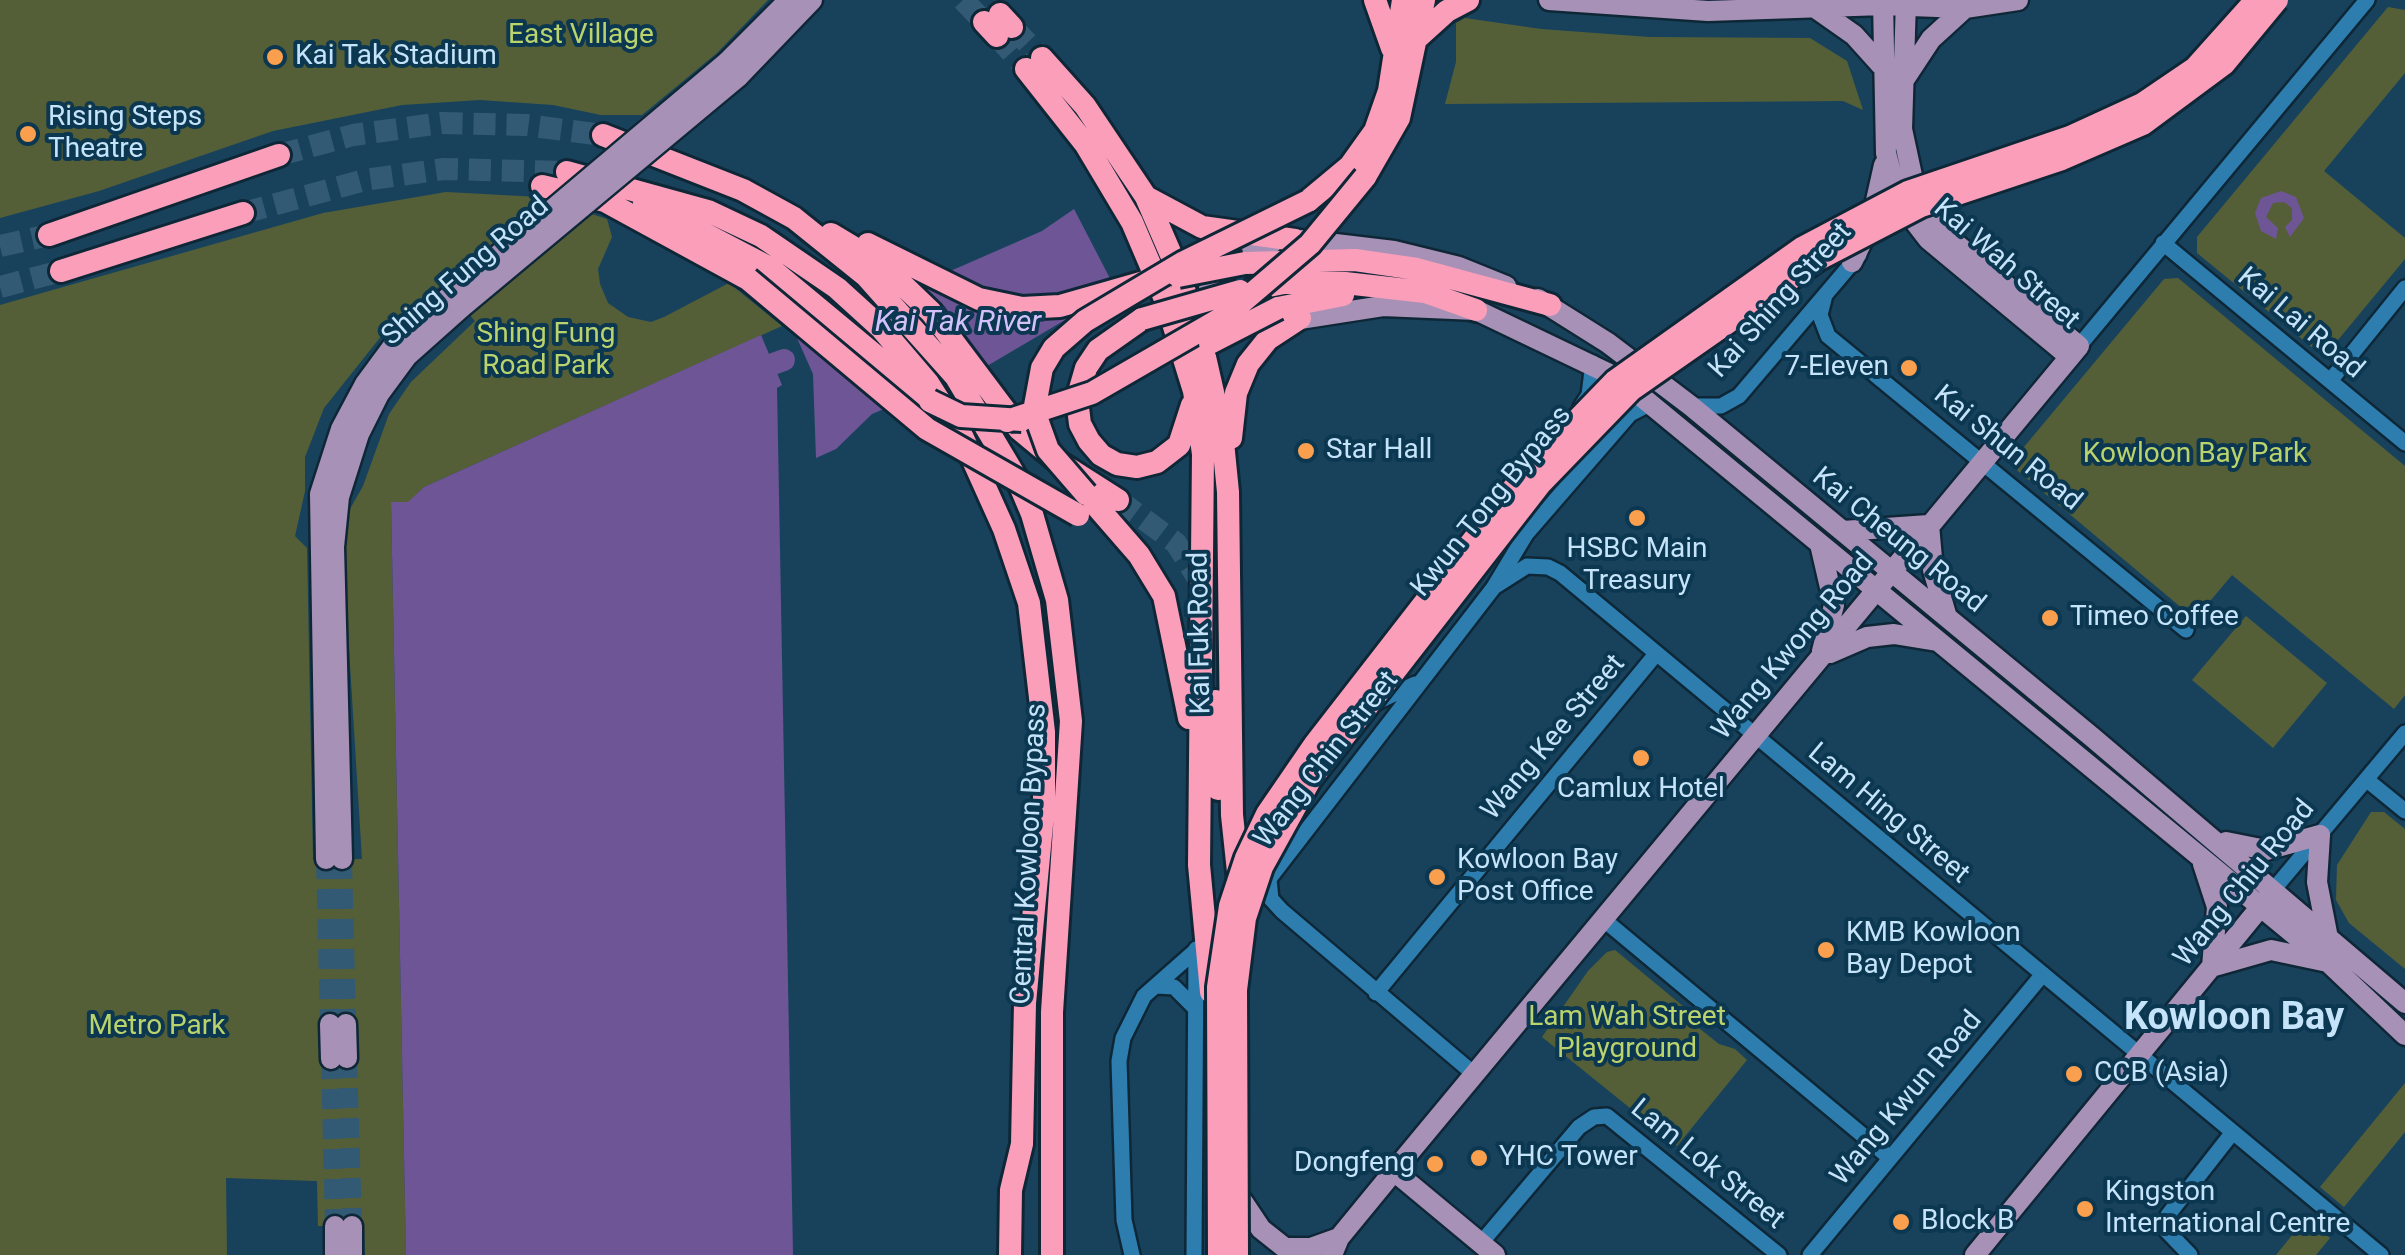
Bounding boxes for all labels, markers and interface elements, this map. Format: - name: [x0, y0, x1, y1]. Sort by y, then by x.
- park label: East Village: [508, 19, 654, 53]
- place label: Kai Tak Stadium: [295, 40, 497, 74]
- marker: Kai Tak Stadium: [264, 46, 286, 68]
- place label: Rising Steps Theatre: [48, 101, 202, 167]
- marker: Rising Steps Theatre: [17, 123, 39, 145]
- street label: Shing Fung Road: [376, 190, 556, 354]
- street label: Kai Wah Street: [1926, 192, 2086, 338]
- street label: Kai Shing Street: [1702, 216, 1860, 386]
- street label: Kai Lai Road: [2230, 261, 2370, 387]
- water label: Kai Tak River: [875, 305, 1041, 341]
- park label: Shing Fung Road Park: [477, 318, 615, 384]
- place label: 7-Eleven: [1784, 351, 1889, 385]
- marker: 7-Eleven: [1898, 357, 1920, 379]
- street label: Kai Shun Road: [1926, 379, 2088, 519]
- street label: Kwun Tong Bypass: [1405, 400, 1579, 604]
- place label: Star Hall: [1326, 434, 1432, 468]
- park label: Kowloon Bay Park: [2083, 438, 2307, 472]
- marker: Star Hall: [1295, 440, 1317, 462]
- street label: Kai Cheung Road: [1805, 461, 1991, 621]
- marker: HSBC Main Treasury: [1626, 507, 1648, 529]
- place label: HSBC Main Treasury: [1566, 533, 1708, 599]
- street label: Wang Kwong Road: [1706, 547, 1882, 747]
- street label: Kai Fuk Road: [1183, 551, 1219, 715]
- place label: Timeo Coffee: [2070, 601, 2239, 635]
- marker: Timeo Coffee: [2039, 607, 2061, 629]
- street label: Wang Kee Street: [1475, 648, 1633, 828]
- street label: Wang Chin Street: [1248, 665, 1406, 855]
- street label: Central Kowloon Bypass: [1005, 703, 1055, 1005]
- street label: Lam Hing Street: [1800, 737, 1976, 891]
- marker: Camlux Hotel: [1630, 747, 1652, 769]
- place label: Camlux Hotel: [1557, 773, 1725, 807]
- street label: Wang Chiu Road: [2167, 794, 2323, 974]
- place label: Kowloon Bay Post Office: [1457, 844, 1618, 910]
- marker: Kowloon Bay Post Office: [1426, 866, 1448, 888]
- place label: KMB Kowloon Bay Depot: [1846, 917, 2021, 983]
- marker: KMB Kowloon Bay Depot: [1815, 939, 1837, 961]
- district label: Kowloon Bay: [2124, 996, 2344, 1042]
- park label: Lam Wah Street Playground: [1528, 1001, 1726, 1067]
- street label: Wang Kwun Road: [1824, 1005, 1990, 1193]
- park label: Metro Park: [88, 1010, 226, 1044]
- place label: CCB (Asia): [2094, 1057, 2229, 1091]
- marker: CCB (Asia): [2063, 1063, 2085, 1085]
- street label: Lam Lok Street: [1623, 1093, 1791, 1237]
- place label: YHC Tower: [1499, 1141, 1638, 1175]
- place label: Dongfeng: [1294, 1147, 1415, 1181]
- marker: YHC Tower: [1468, 1147, 1490, 1169]
- marker: Dongfeng: [1424, 1153, 1446, 1175]
- place label: Kingston International Centre: [2105, 1176, 2350, 1242]
- marker: Kingston International Centre: [2074, 1198, 2096, 1220]
- place label: Block B: [1921, 1205, 2014, 1239]
- marker: Block B: [1890, 1211, 1912, 1233]

